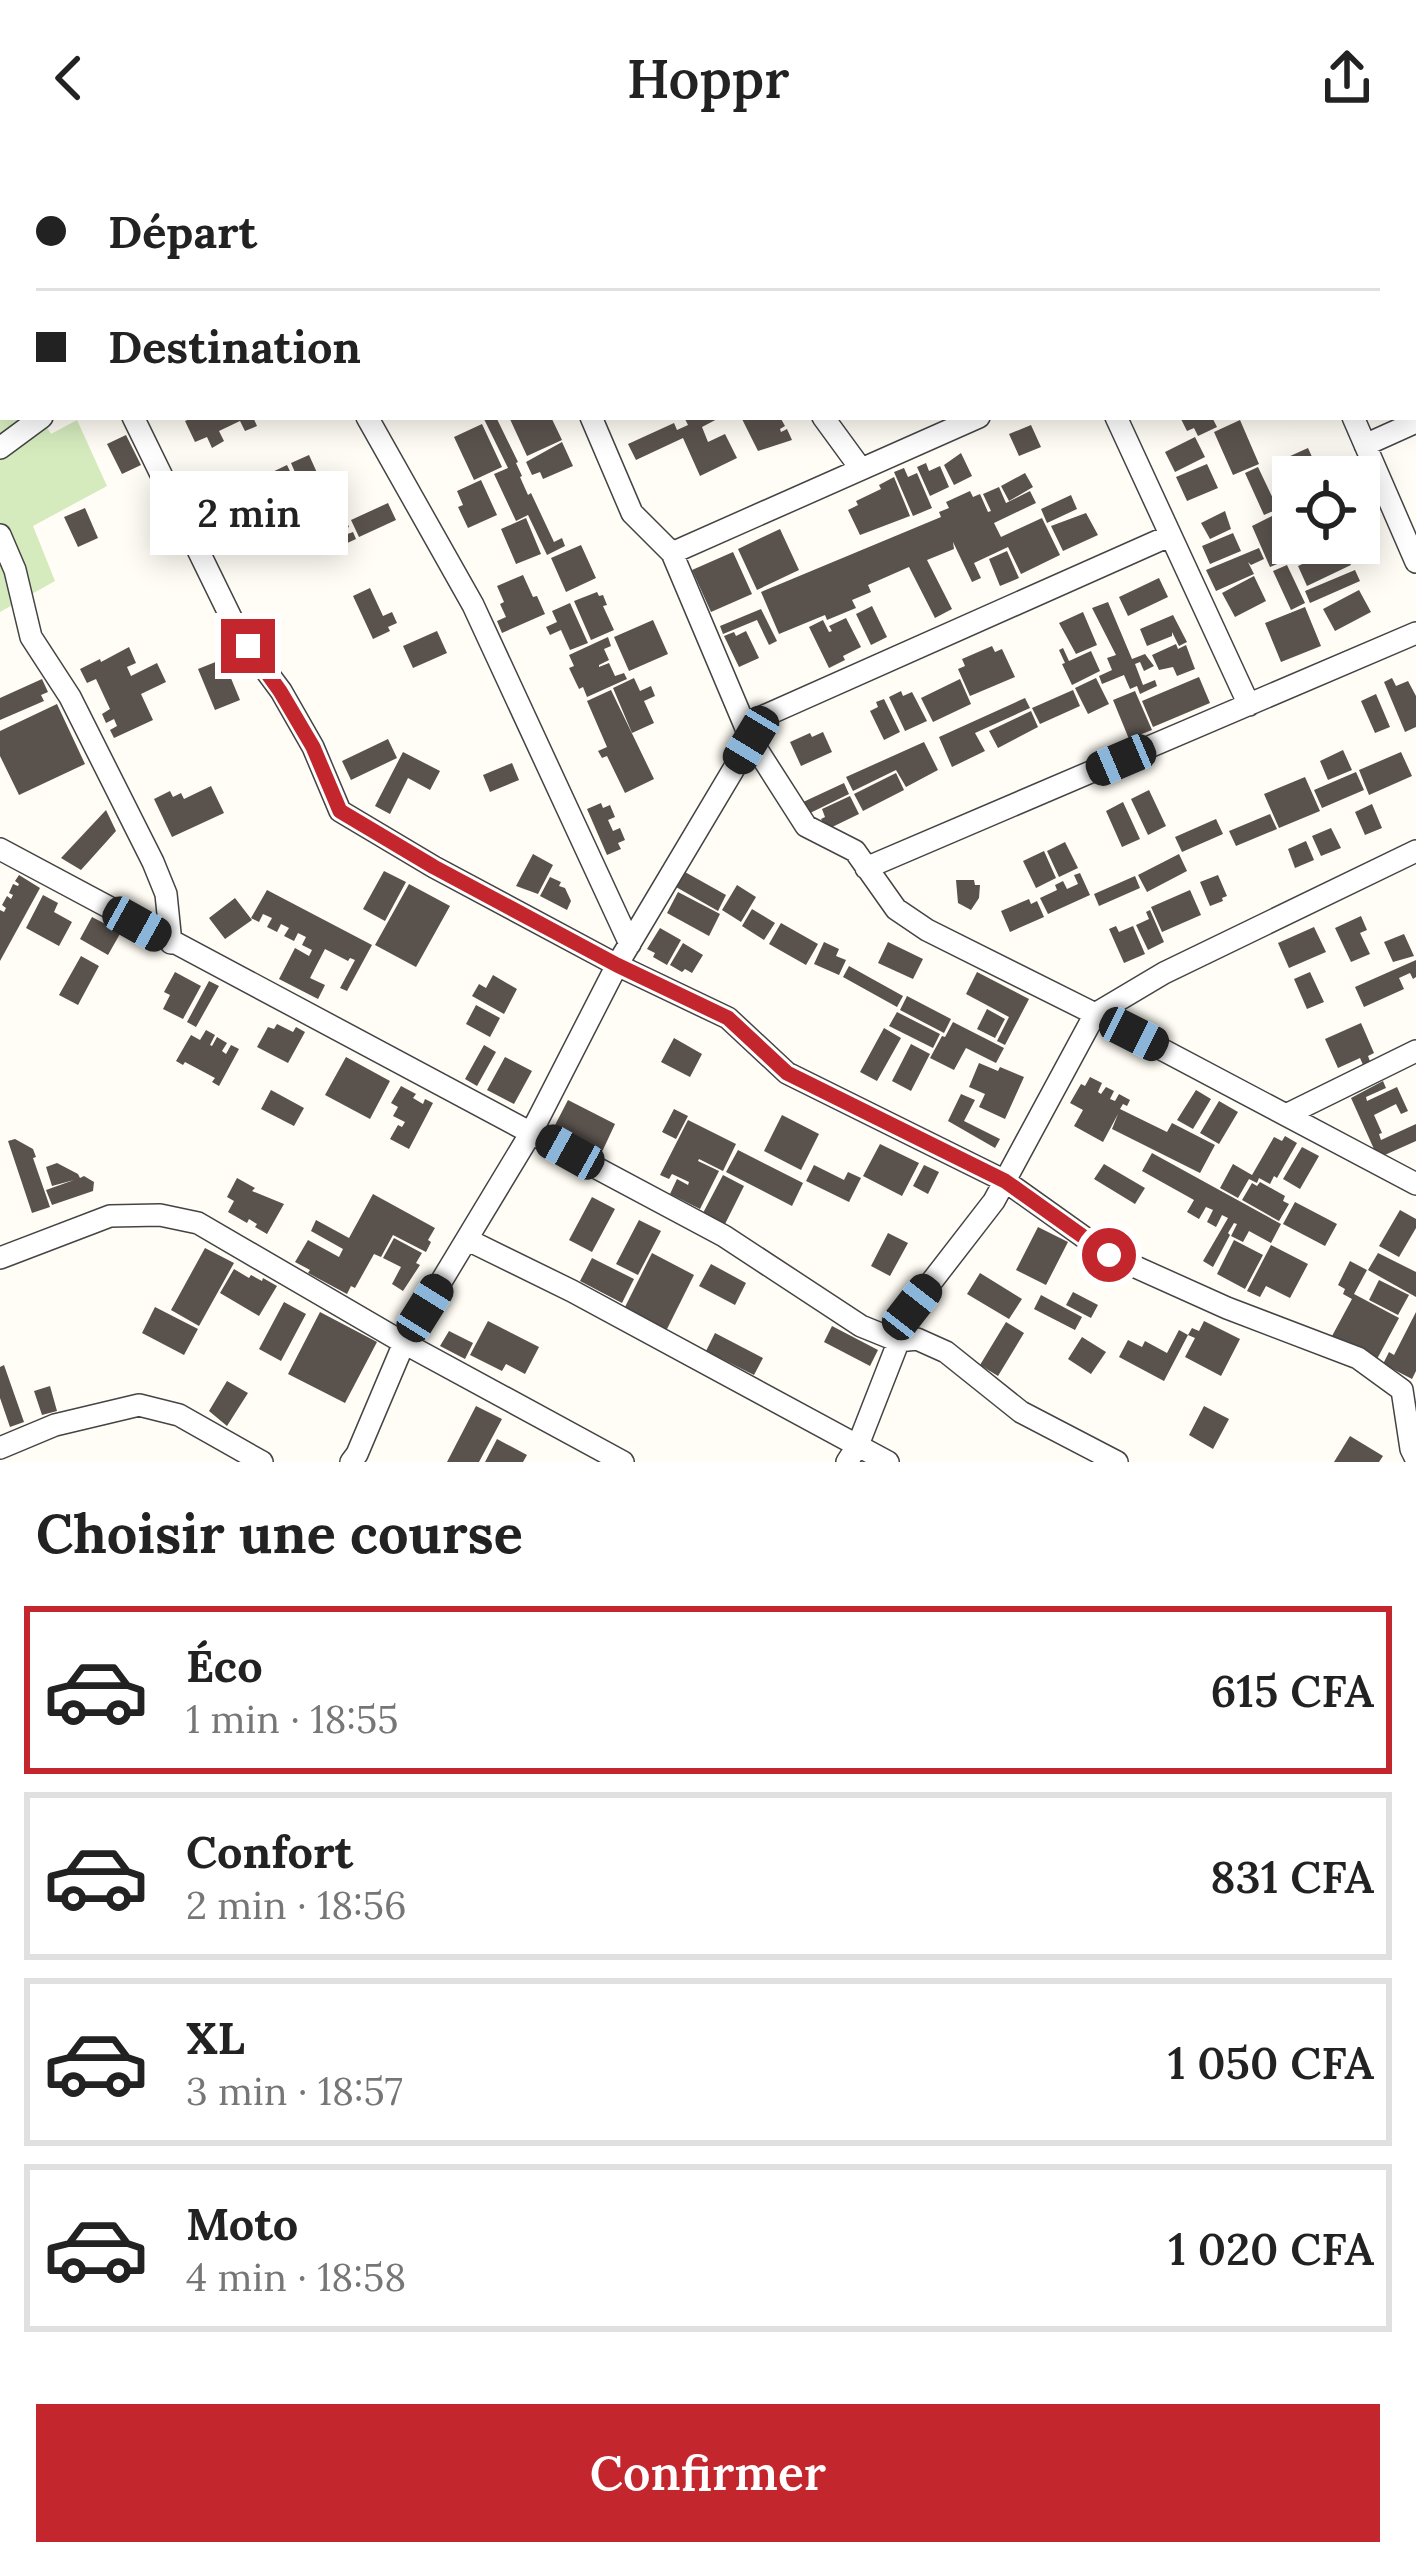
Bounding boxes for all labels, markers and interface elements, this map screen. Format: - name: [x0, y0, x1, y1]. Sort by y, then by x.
- text: Hoppr: [627, 44, 789, 113]
- icon: back: [36, 45, 102, 111]
- icon: share: [1314, 45, 1380, 111]
- text: Départ: [108, 203, 257, 260]
- text: Destination: [108, 318, 361, 375]
- map controls: [1272, 456, 1380, 564]
- button: locate: [1272, 456, 1380, 564]
- callout: 2 min: [149, 472, 347, 556]
- text: 2 min: [197, 488, 301, 538]
- route end: [221, 619, 275, 673]
- car: [717, 700, 785, 780]
- car: [1081, 729, 1161, 791]
- car: [97, 891, 177, 957]
- car: [1094, 1002, 1174, 1066]
- car: [530, 1119, 610, 1185]
- route start: [1082, 1228, 1136, 1282]
- car: [391, 1268, 459, 1348]
- car: [876, 1268, 948, 1346]
- text: Choisir une course: [36, 1499, 523, 1568]
- icon: car: [42, 1636, 150, 1744]
- text: Éco: [186, 1637, 263, 1694]
- text: 615 CFA: [1210, 1662, 1374, 1719]
- text: 1 min · 18:55: [186, 1694, 399, 1744]
- icon: car: [42, 1822, 150, 1930]
- text: Confort: [186, 1823, 353, 1880]
- text: 831 CFA: [1210, 1848, 1374, 1905]
- text: 2 min · 18:56: [186, 1880, 407, 1930]
- icon: car: [42, 2008, 150, 2116]
- text: XL: [186, 2009, 245, 2066]
- text: 1 050 CFA: [1168, 2034, 1374, 2091]
- text: 3 min · 18:57: [186, 2066, 403, 2116]
- icon: car: [42, 2194, 150, 2302]
- text: Moto: [186, 2195, 298, 2252]
- text: 1 020 CFA: [1168, 2220, 1374, 2277]
- text: 4 min · 18:58: [186, 2252, 406, 2302]
- button: Confirmer: [36, 2404, 1380, 2542]

